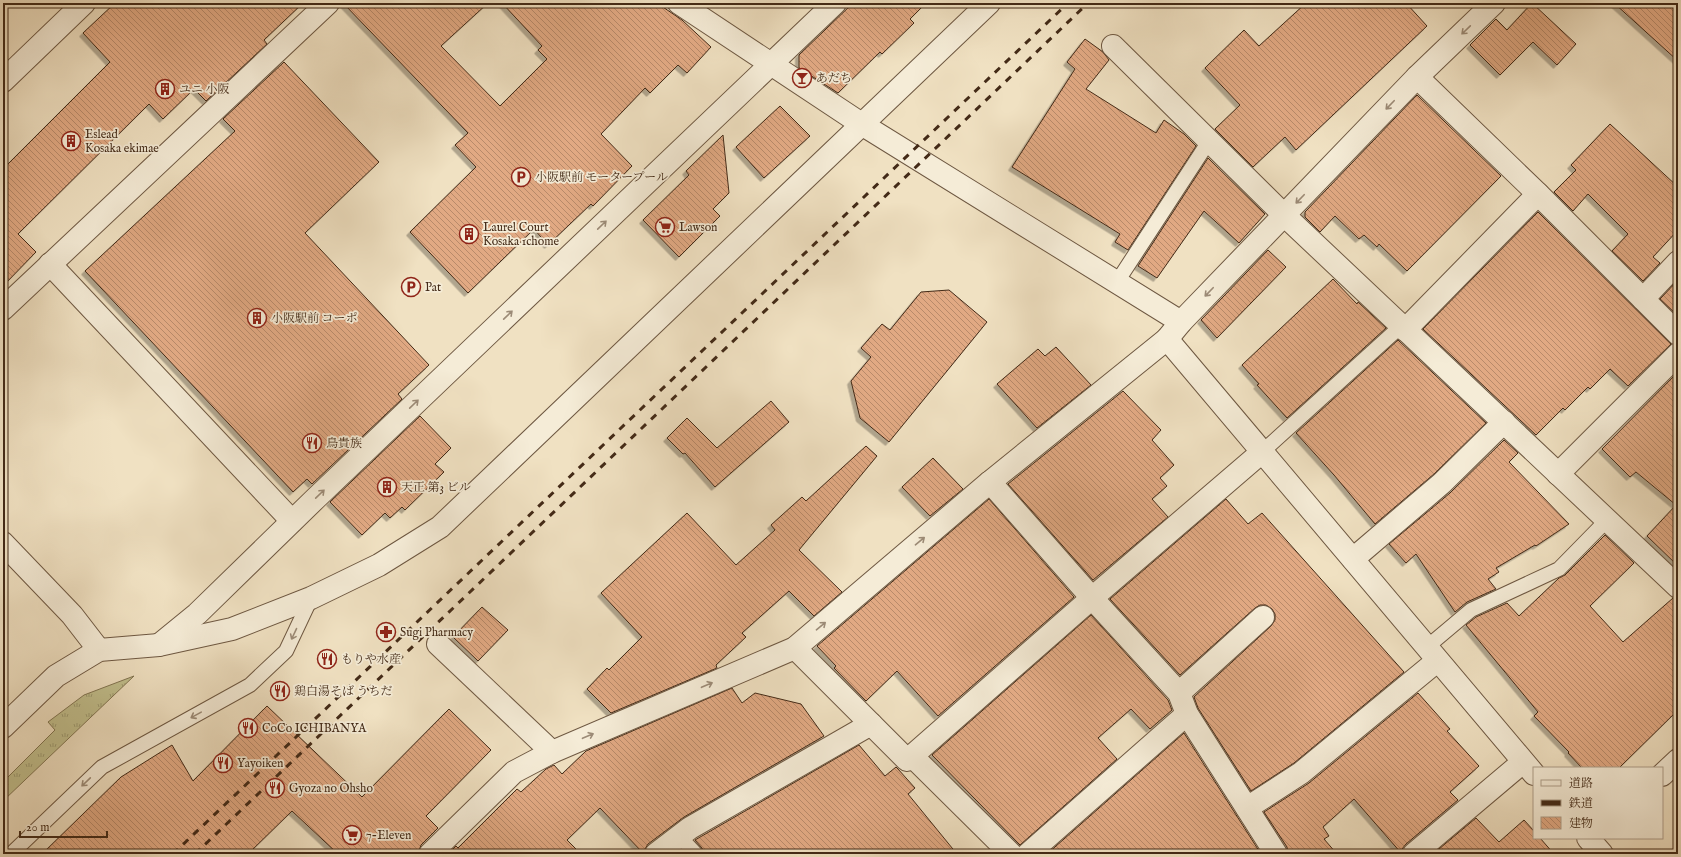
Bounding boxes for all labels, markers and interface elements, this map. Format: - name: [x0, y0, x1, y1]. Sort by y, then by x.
- one-way arrow: [1461, 25, 1471, 35]
- bar icon: あだち: [791, 67, 813, 89]
- place label: あだち: [816, 71, 852, 86]
- building icon: ユニ 小阪: [154, 78, 176, 100]
- place label: ユニ 小阪: [179, 82, 230, 97]
- one-way arrow: [1385, 100, 1394, 110]
- place label: Eslead Kosaka ekimae: [85, 127, 159, 156]
- building icon: Eslead Kosaka ekimae: [60, 130, 82, 152]
- parking icon: 小阪駅前 モータープール: [510, 166, 532, 188]
- place label: 小阪駅前 モータープール: [535, 170, 668, 185]
- one-way arrow: [1295, 194, 1304, 204]
- supermarket icon: Lawson: [654, 216, 676, 238]
- place label: Laurel Court Kosaka 1chome: [483, 220, 559, 249]
- one-way arrow: [597, 220, 607, 230]
- place label: Lawson: [679, 220, 718, 235]
- building icon: Laurel Court Kosaka 1chome: [458, 223, 480, 245]
- parking icon: Pat: [400, 276, 422, 298]
- place label: Pat: [425, 280, 441, 295]
- one-way arrow: [1204, 287, 1214, 297]
- building icon: 小阪駅前 コーポ: [246, 307, 268, 329]
- one-way arrow: [503, 310, 513, 319]
- place label: 小阪駅前 コーポ: [271, 311, 358, 326]
- one-way arrow: [409, 399, 419, 409]
- restaurant icon: 鳥貴族: [301, 432, 323, 454]
- place label: 鳥貴族: [326, 436, 362, 451]
- building icon: 天正 第3 ビル: [376, 476, 398, 498]
- place label: 天正 第3 ビル: [401, 480, 471, 495]
- one-way arrow: [315, 489, 325, 499]
- one-way arrow: [915, 537, 926, 546]
- pharmacy icon: Sugi Pharmacy: [375, 621, 397, 643]
- one-way arrow: [816, 621, 827, 630]
- place label: Sugi Pharmacy: [400, 625, 473, 640]
- one-way arrow: [290, 627, 297, 639]
- restaurant icon: もりや水産: [316, 648, 338, 670]
- place label: もりや水産: [341, 652, 401, 667]
- restaurant icon: 鶏白湯そば うちだ: [269, 680, 291, 702]
- one-way arrow: [701, 681, 713, 689]
- place label: 鶏白湯そば うちだ: [294, 684, 393, 699]
- one-way arrow: [190, 711, 202, 719]
- restaurant icon: CoCo ICHIBANYA: [237, 717, 259, 739]
- place label: CoCo ICHIBANYA: [262, 721, 367, 736]
- one-way arrow: [581, 732, 593, 740]
- restaurant icon: Yayoiken: [212, 752, 234, 774]
- place label: Yayoiken: [237, 756, 284, 771]
- legend: [1533, 767, 1663, 839]
- text: 道路: [1569, 776, 1593, 791]
- one-way arrow: [81, 777, 91, 787]
- restaurant icon: Gyoza no Ohsho: [264, 777, 286, 799]
- place label: Gyoza no Ohsho: [289, 781, 373, 796]
- text: 鉄道: [1568, 796, 1593, 811]
- scale bar: [20, 813, 107, 839]
- text: 建物: [1569, 816, 1593, 831]
- text: 20 m: [26, 820, 49, 835]
- supermarket icon: 7-Eleven: [341, 824, 363, 846]
- place label: 7-Eleven: [366, 828, 412, 843]

